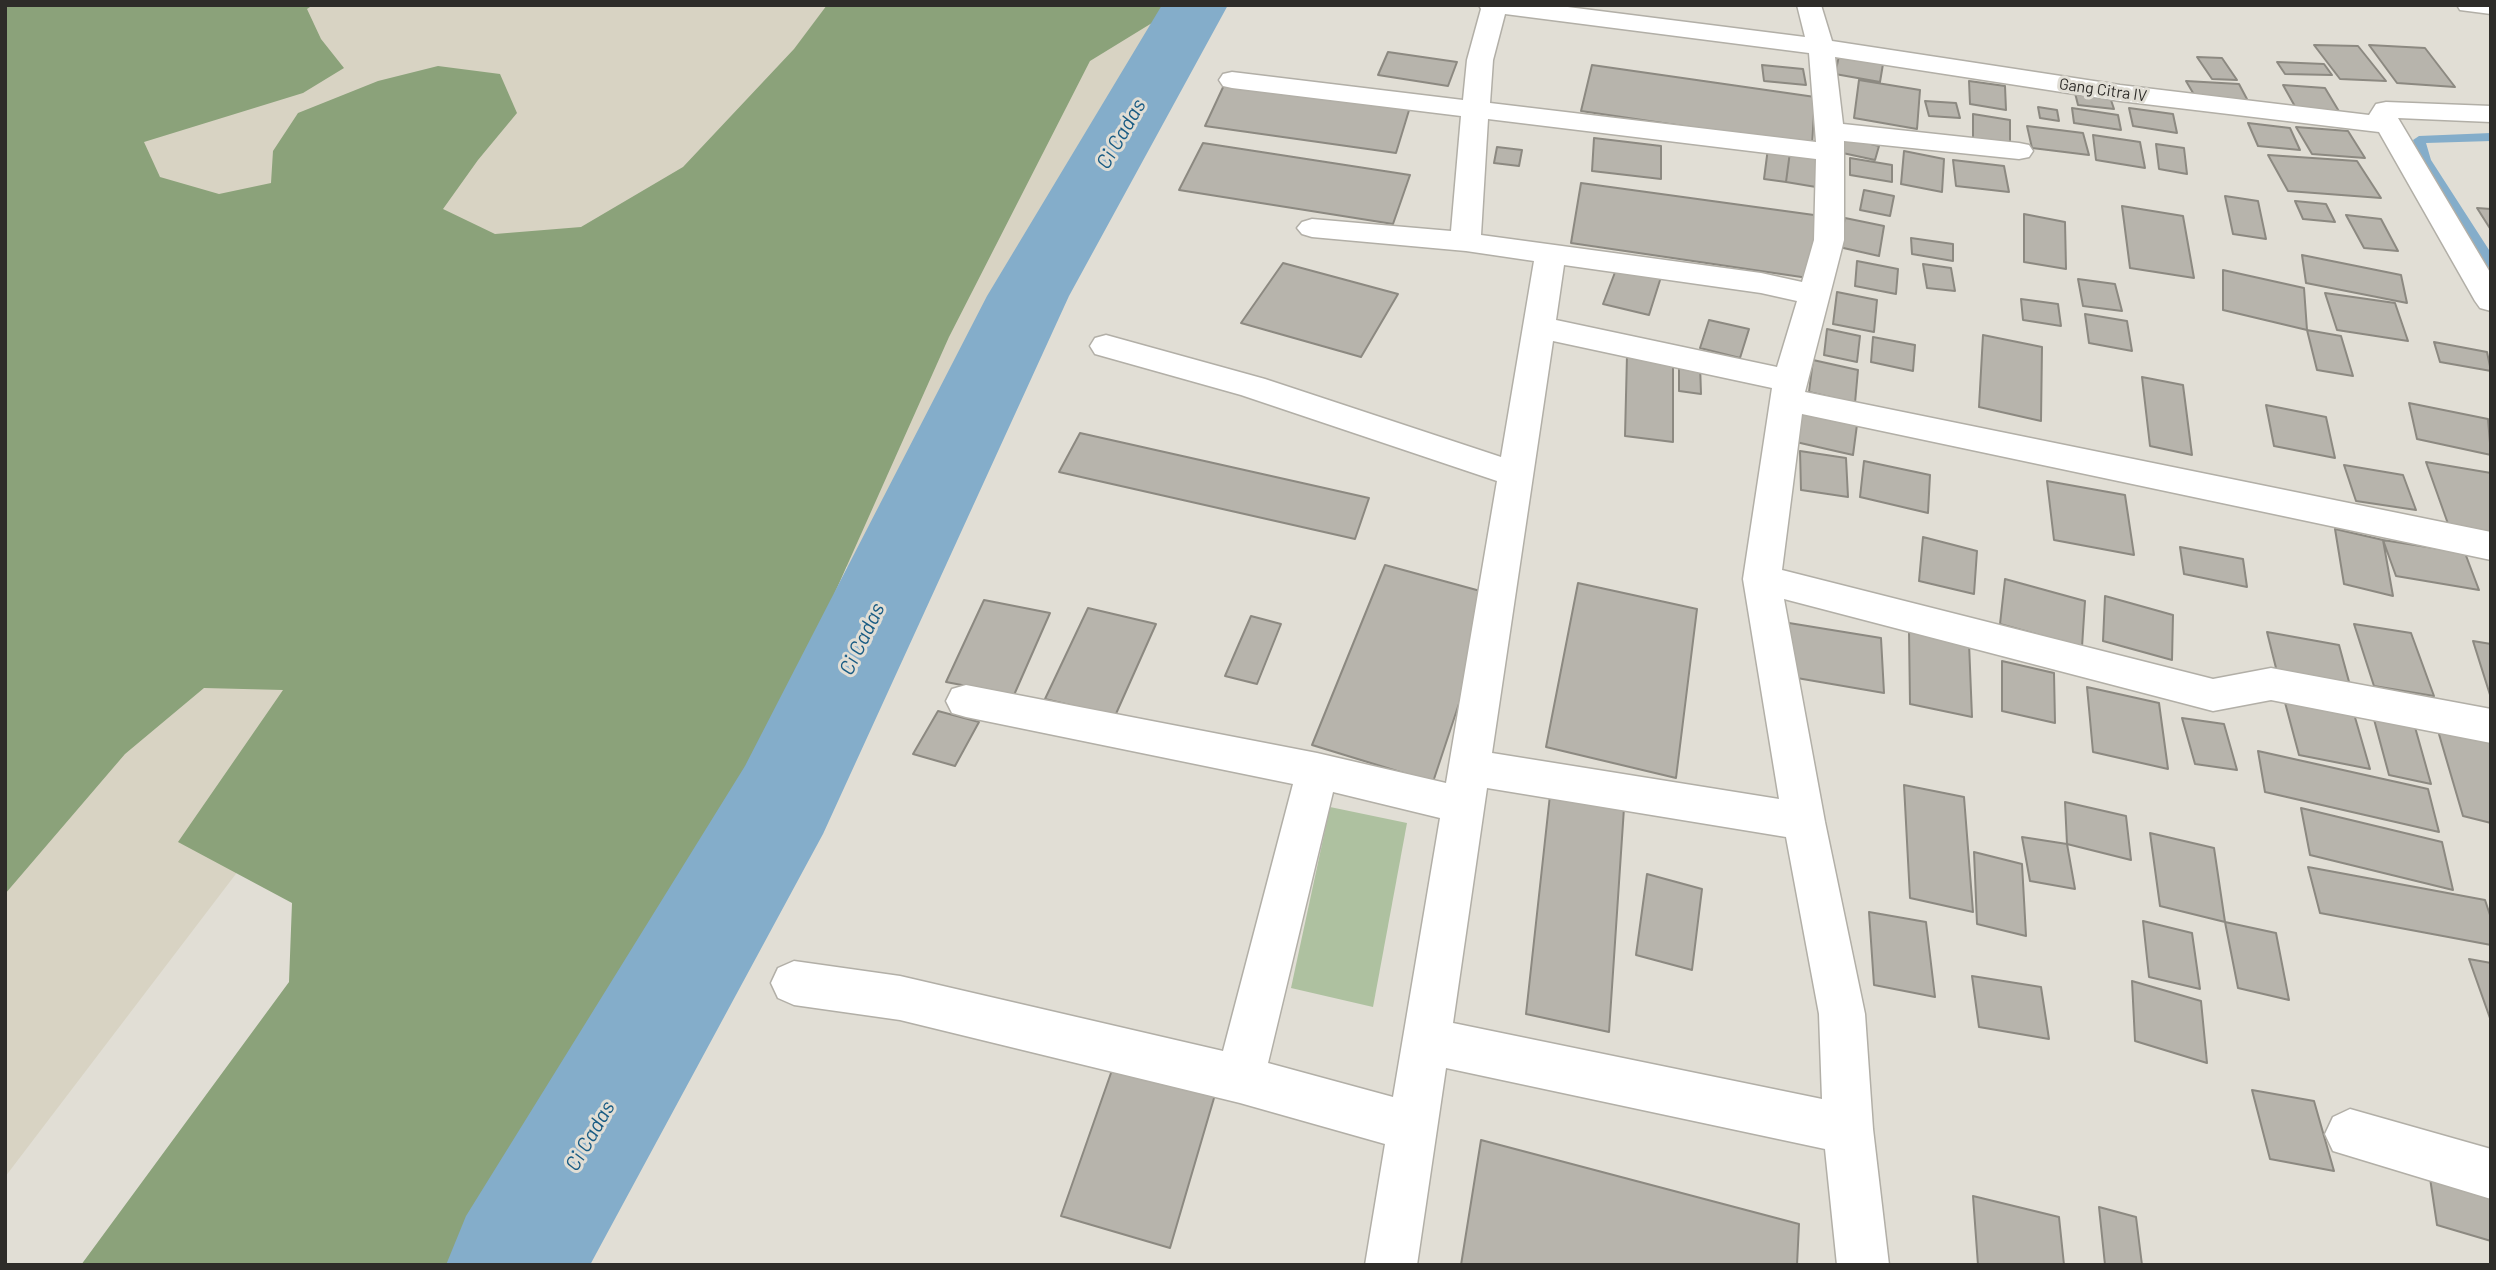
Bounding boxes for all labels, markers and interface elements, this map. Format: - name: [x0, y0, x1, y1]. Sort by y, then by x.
- street label: Gang Citra IV: [2058, 74, 2148, 106]
- water label: Ci Cadas: [1091, 94, 1151, 174]
- water label: Ci Cadas: [834, 599, 890, 679]
- water label: Ci Cadas: [560, 1096, 620, 1176]

